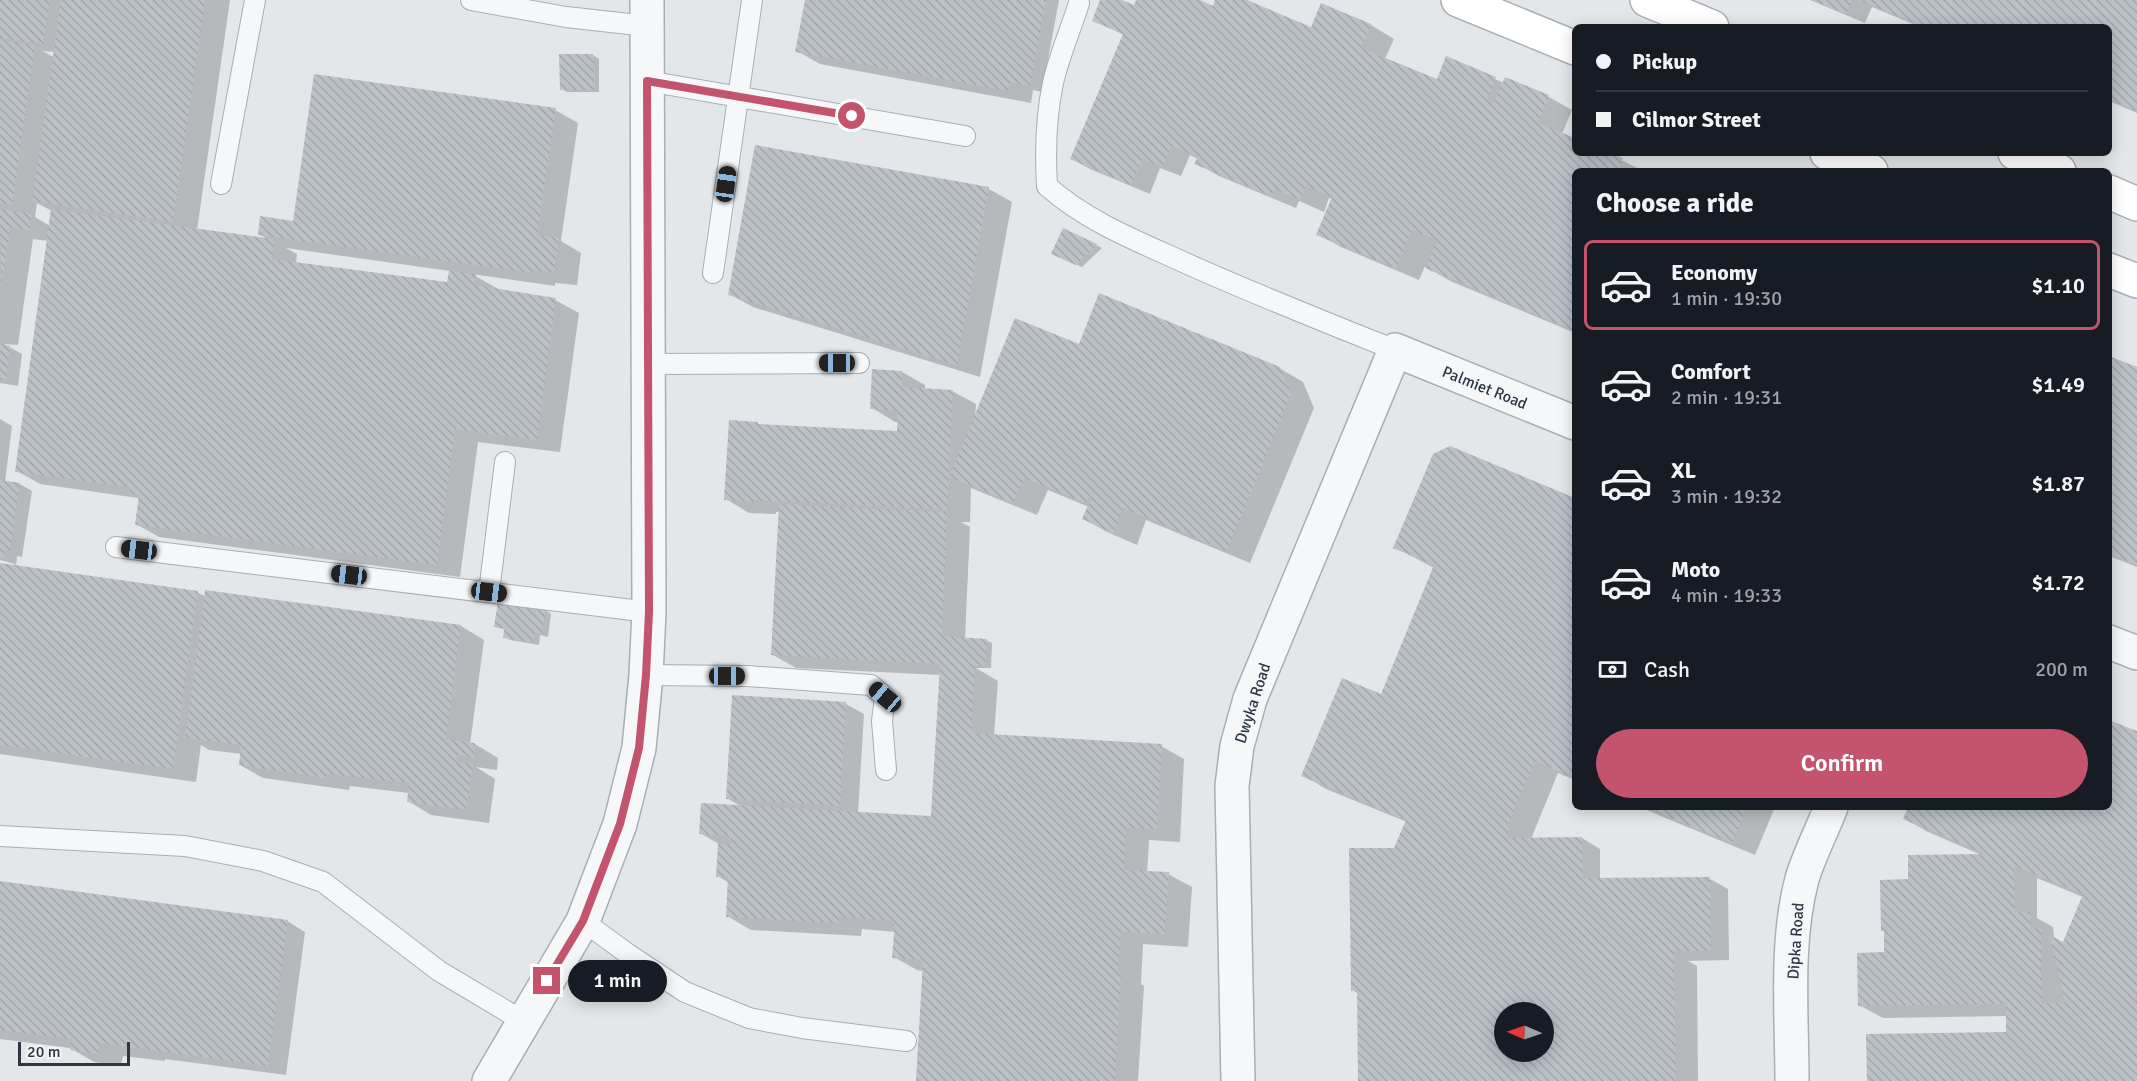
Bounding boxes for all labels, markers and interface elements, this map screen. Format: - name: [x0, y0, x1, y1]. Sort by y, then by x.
- text: Pickup: [1632, 48, 1697, 75]
- route start: [838, 102, 865, 129]
- text: Cilmor Street: [1632, 106, 1761, 133]
- car: [715, 165, 737, 203]
- text: Choose a ride: [1596, 187, 1754, 220]
- icon: car: [1599, 258, 1653, 312]
- text: Economy: [1671, 259, 1757, 286]
- text: $1.10: [2031, 272, 2085, 299]
- text: 1 min · 19:30: [1671, 286, 1782, 311]
- car: [819, 354, 855, 372]
- icon: car: [1599, 357, 1653, 411]
- text: Comfort: [1671, 358, 1751, 385]
- street label: Palmiet Road: [1439, 362, 1530, 414]
- text: $1.49: [2031, 371, 2085, 398]
- text: 2 min · 19:31: [1671, 385, 1782, 410]
- icon: car: [1599, 456, 1653, 510]
- text: XL: [1671, 457, 1696, 484]
- text: $1.87: [2031, 470, 2085, 497]
- text: 3 min · 19:32: [1671, 484, 1782, 509]
- car: [120, 539, 158, 561]
- icon: car: [1599, 555, 1653, 609]
- text: Moto: [1671, 556, 1720, 583]
- car: [330, 564, 368, 586]
- text: $1.72: [2031, 569, 2085, 596]
- car: [470, 581, 508, 603]
- text: 4 min · 19:33: [1671, 583, 1782, 608]
- icon: cash: [1596, 653, 1629, 686]
- text: Cash: [1644, 656, 1690, 683]
- text: 200 m: [2035, 657, 2088, 682]
- street label: Dwyka Road: [1231, 661, 1275, 746]
- car: [709, 667, 745, 685]
- car: [865, 679, 905, 715]
- button: Confirm: [1596, 729, 2088, 798]
- street label: Dipka Road: [1783, 902, 1809, 980]
- callout: 1 min: [568, 960, 667, 1002]
- route end: [533, 967, 560, 994]
- text: 1 min: [594, 968, 641, 993]
- north arrow: [1494, 1002, 1554, 1062]
- map controls: [1494, 1002, 1554, 1062]
- scale bar: [18, 1039, 130, 1066]
- text: 20 m: [27, 1042, 61, 1062]

